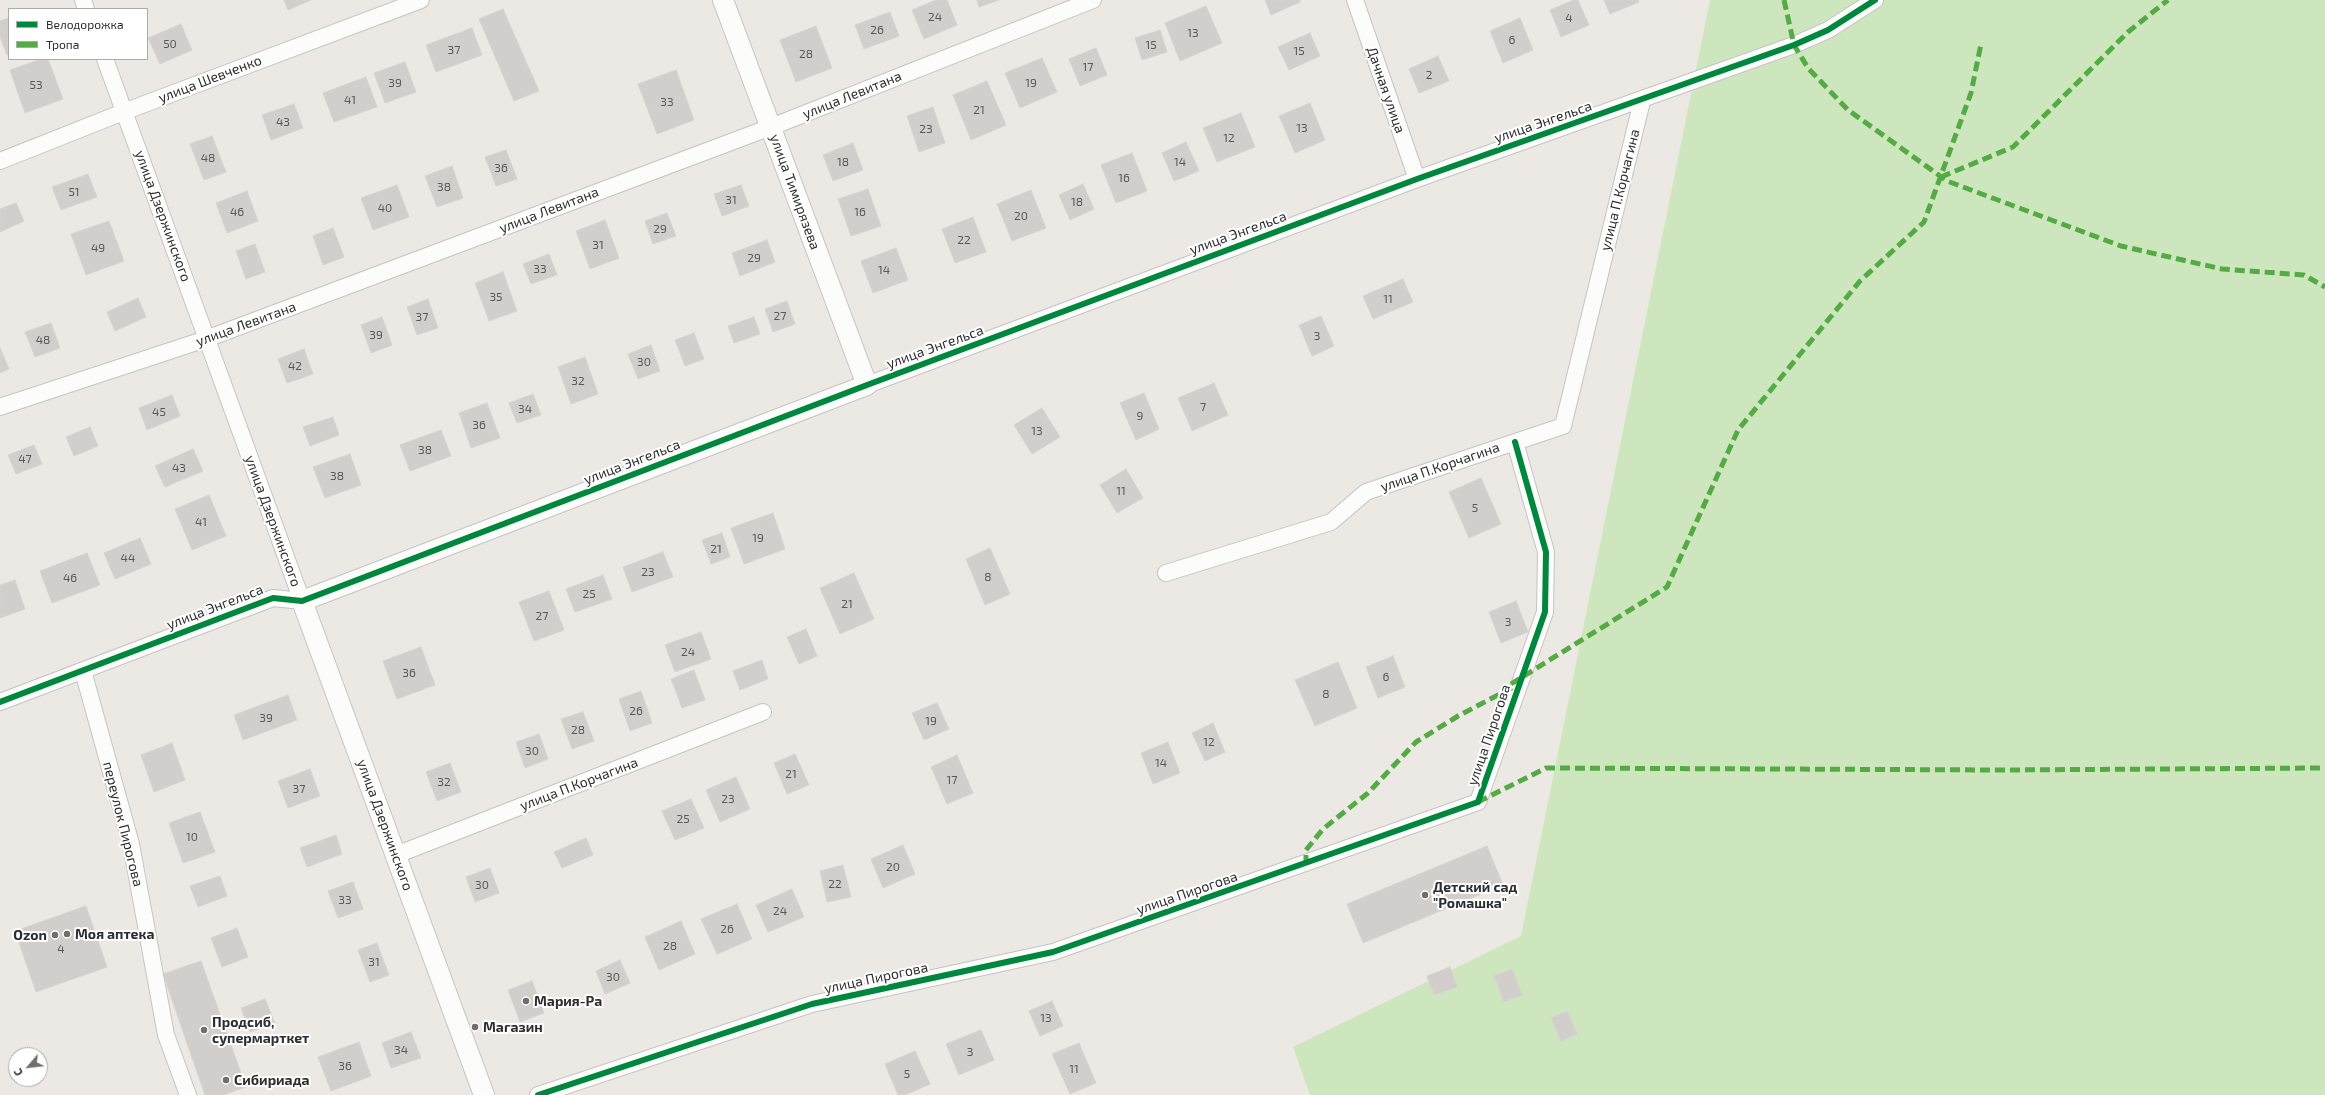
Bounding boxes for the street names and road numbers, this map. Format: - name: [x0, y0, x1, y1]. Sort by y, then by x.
- street label: Дачная улица: [1363, 44, 1409, 136]
- street label: улица Шевченко: [156, 52, 264, 106]
- street label: улица Левитана: [800, 67, 904, 123]
- street label: улица Энгельса: [1492, 97, 1594, 147]
- street label: улица П.Корчагина: [1597, 127, 1643, 253]
- street label: улица Тимирязева: [766, 132, 824, 252]
- street label: улица Дзержинского: [131, 148, 195, 284]
- street label: улица Левитана: [497, 183, 601, 237]
- street label: улица Энгельса: [1187, 208, 1289, 258]
- street label: улица Левитана: [194, 298, 298, 350]
- street label: улица Энгельса: [884, 322, 986, 372]
- street label: улица Энгельса: [581, 436, 683, 488]
- street label: улица П.Корчагина: [1378, 439, 1502, 495]
- street label: улица Дзержинского: [241, 453, 305, 589]
- street label: улица Энгельса: [164, 581, 266, 633]
- street label: улица Пирогова: [1464, 682, 1514, 788]
- street label: улица П.Корчагина: [518, 754, 640, 814]
- street label: улица Дзержинского: [353, 757, 417, 893]
- street label: переулок Пирогова: [99, 760, 147, 888]
- street label: улица Пирогова: [1134, 868, 1240, 918]
- street label: улица Пирогова: [823, 959, 929, 997]

